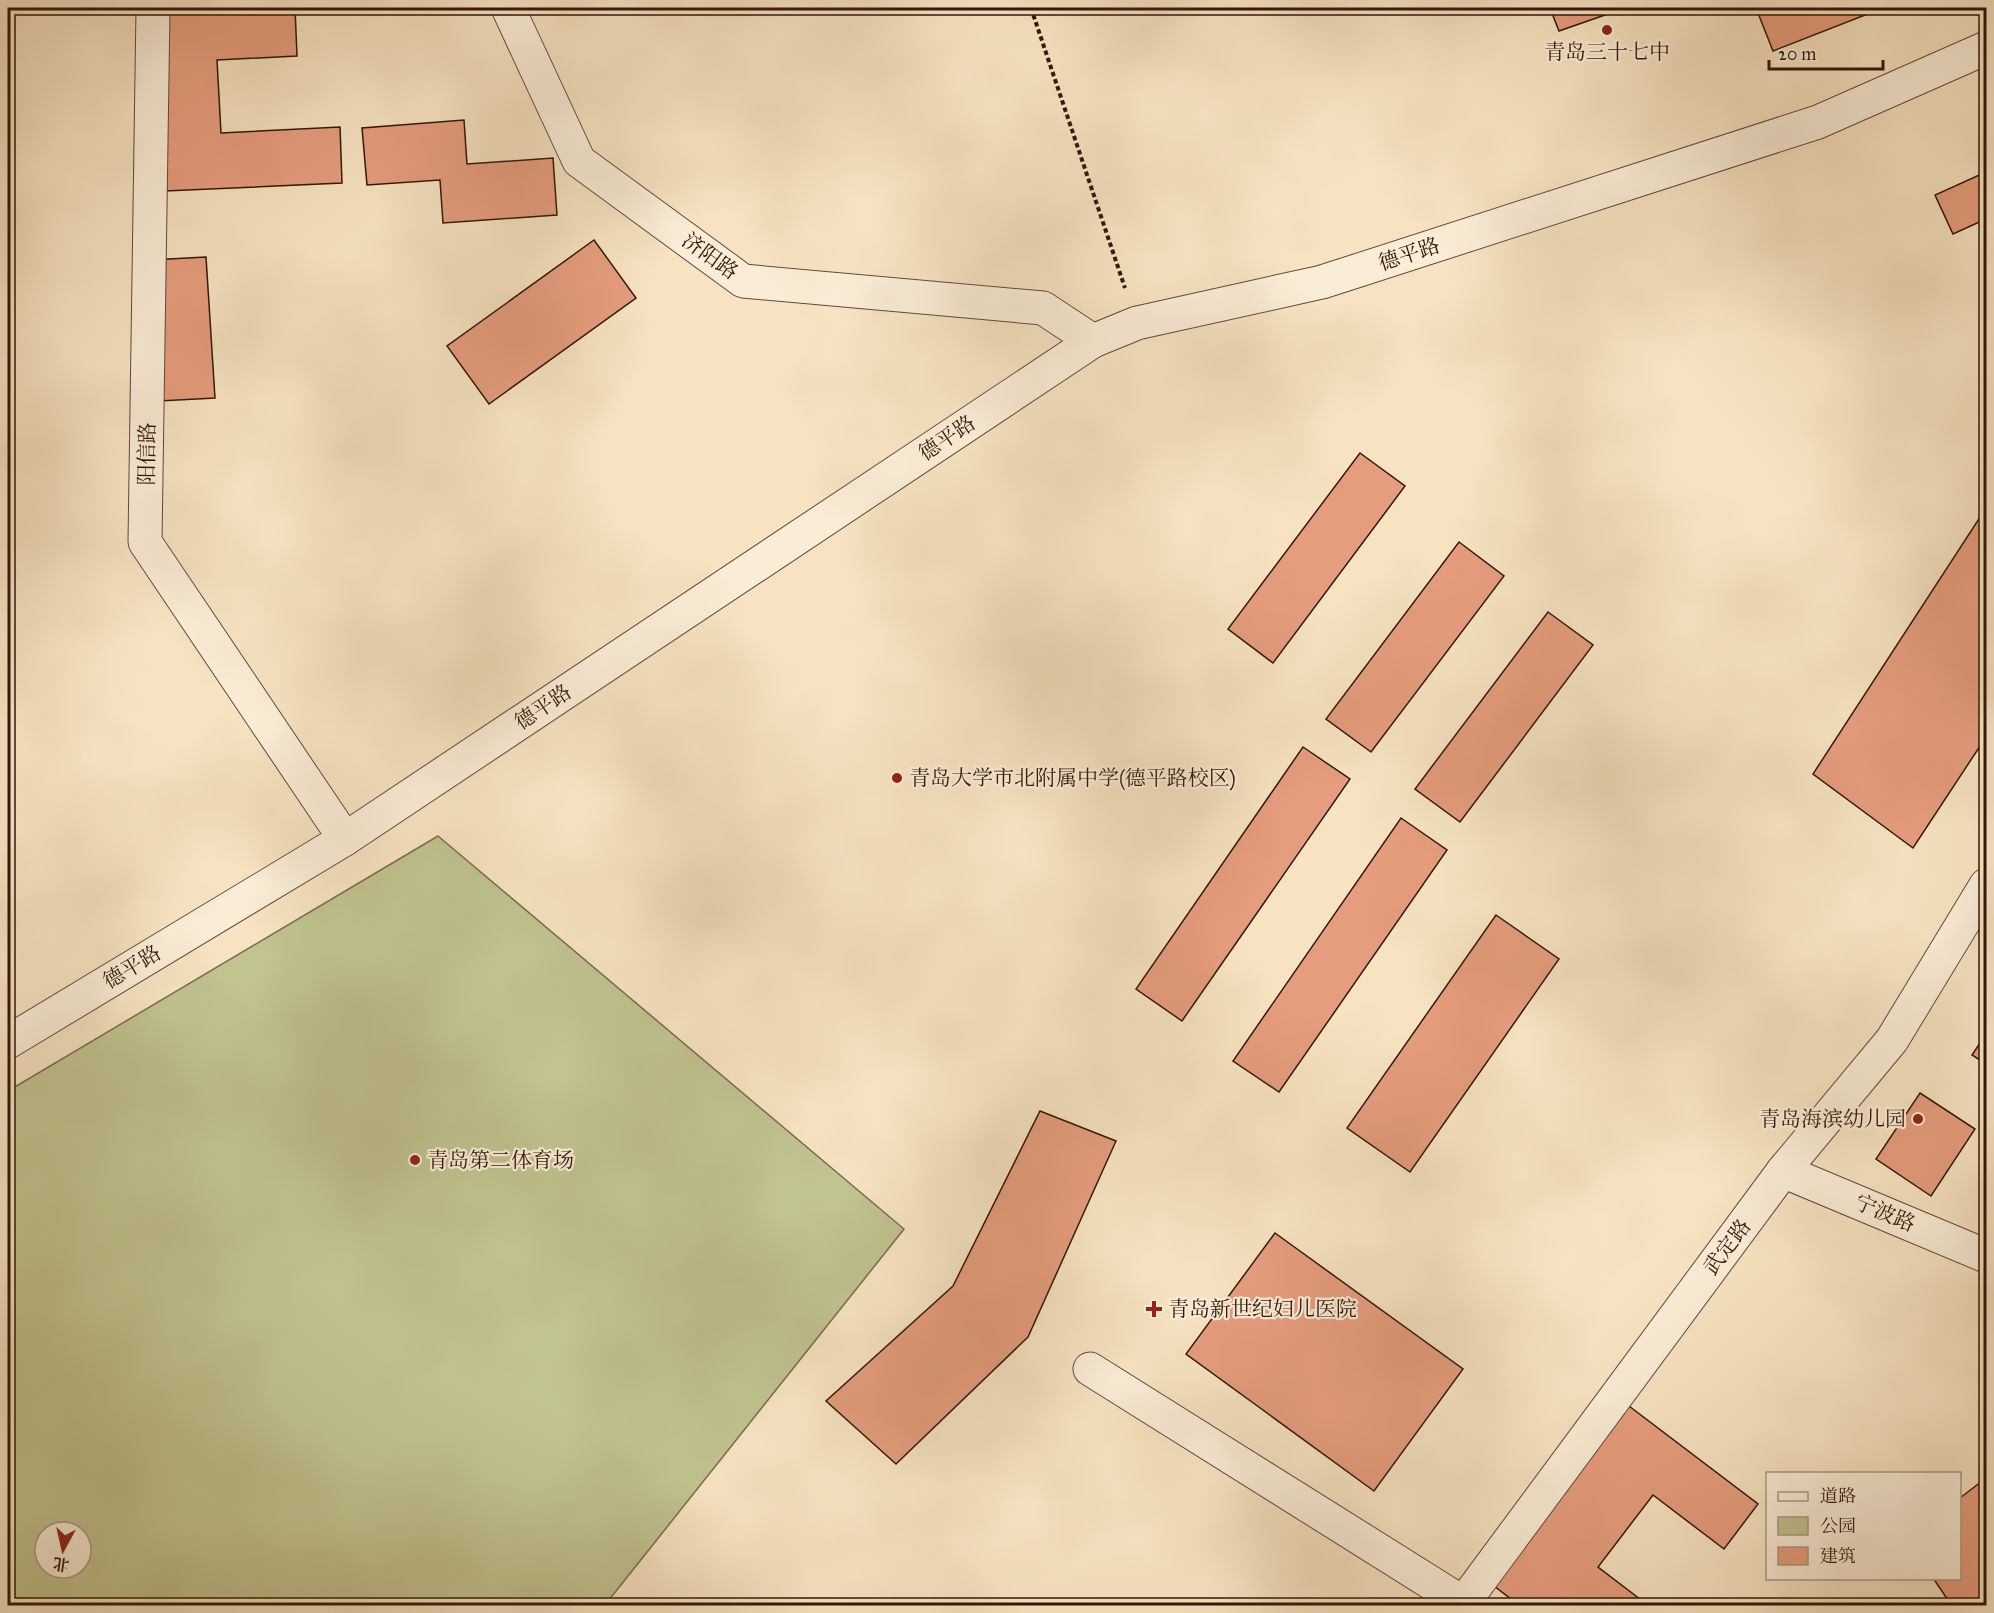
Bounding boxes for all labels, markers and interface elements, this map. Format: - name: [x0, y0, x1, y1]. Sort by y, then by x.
- marker: 青岛三十七中: [1600, 23, 1614, 37]
- scale bar: [1769, 33, 1883, 71]
- place label: 青岛三十七中: [1544, 39, 1670, 65]
- text: 20 m: [1778, 43, 1816, 65]
- street label: 济阳路: [677, 227, 743, 285]
- street label: 德平路: [1375, 232, 1443, 276]
- street label: 德平路: [914, 410, 980, 466]
- street label: 阳信路: [133, 422, 161, 486]
- street label: 德平路: [510, 679, 576, 735]
- place label: 青岛大学市北附属中学(德平路校区): [909, 765, 1236, 791]
- marker: 青岛大学市北附属中学(德平路校区): [890, 771, 904, 785]
- street label: 德平路: [98, 940, 166, 994]
- place label: 青岛海滨幼儿园: [1759, 1106, 1906, 1132]
- marker: 青岛海滨幼儿园: [1911, 1112, 1925, 1126]
- place label: 青岛第二体育场: [427, 1147, 574, 1173]
- marker: 青岛第二体育场: [408, 1153, 422, 1167]
- street label: 宁波路: [1851, 1189, 1919, 1237]
- street label: 武定路: [1698, 1214, 1756, 1280]
- place label: 青岛新世纪妇儿医院: [1168, 1296, 1357, 1322]
- marker: 青岛新世纪妇儿医院: [1145, 1300, 1163, 1318]
- legend: [1766, 1472, 1961, 1580]
- text: 道路: [1820, 1485, 1856, 1507]
- text: 公园: [1820, 1515, 1856, 1537]
- north arrow: [33, 1520, 93, 1580]
- text: 建筑: [1820, 1545, 1856, 1567]
- text: 北: [52, 1554, 70, 1575]

